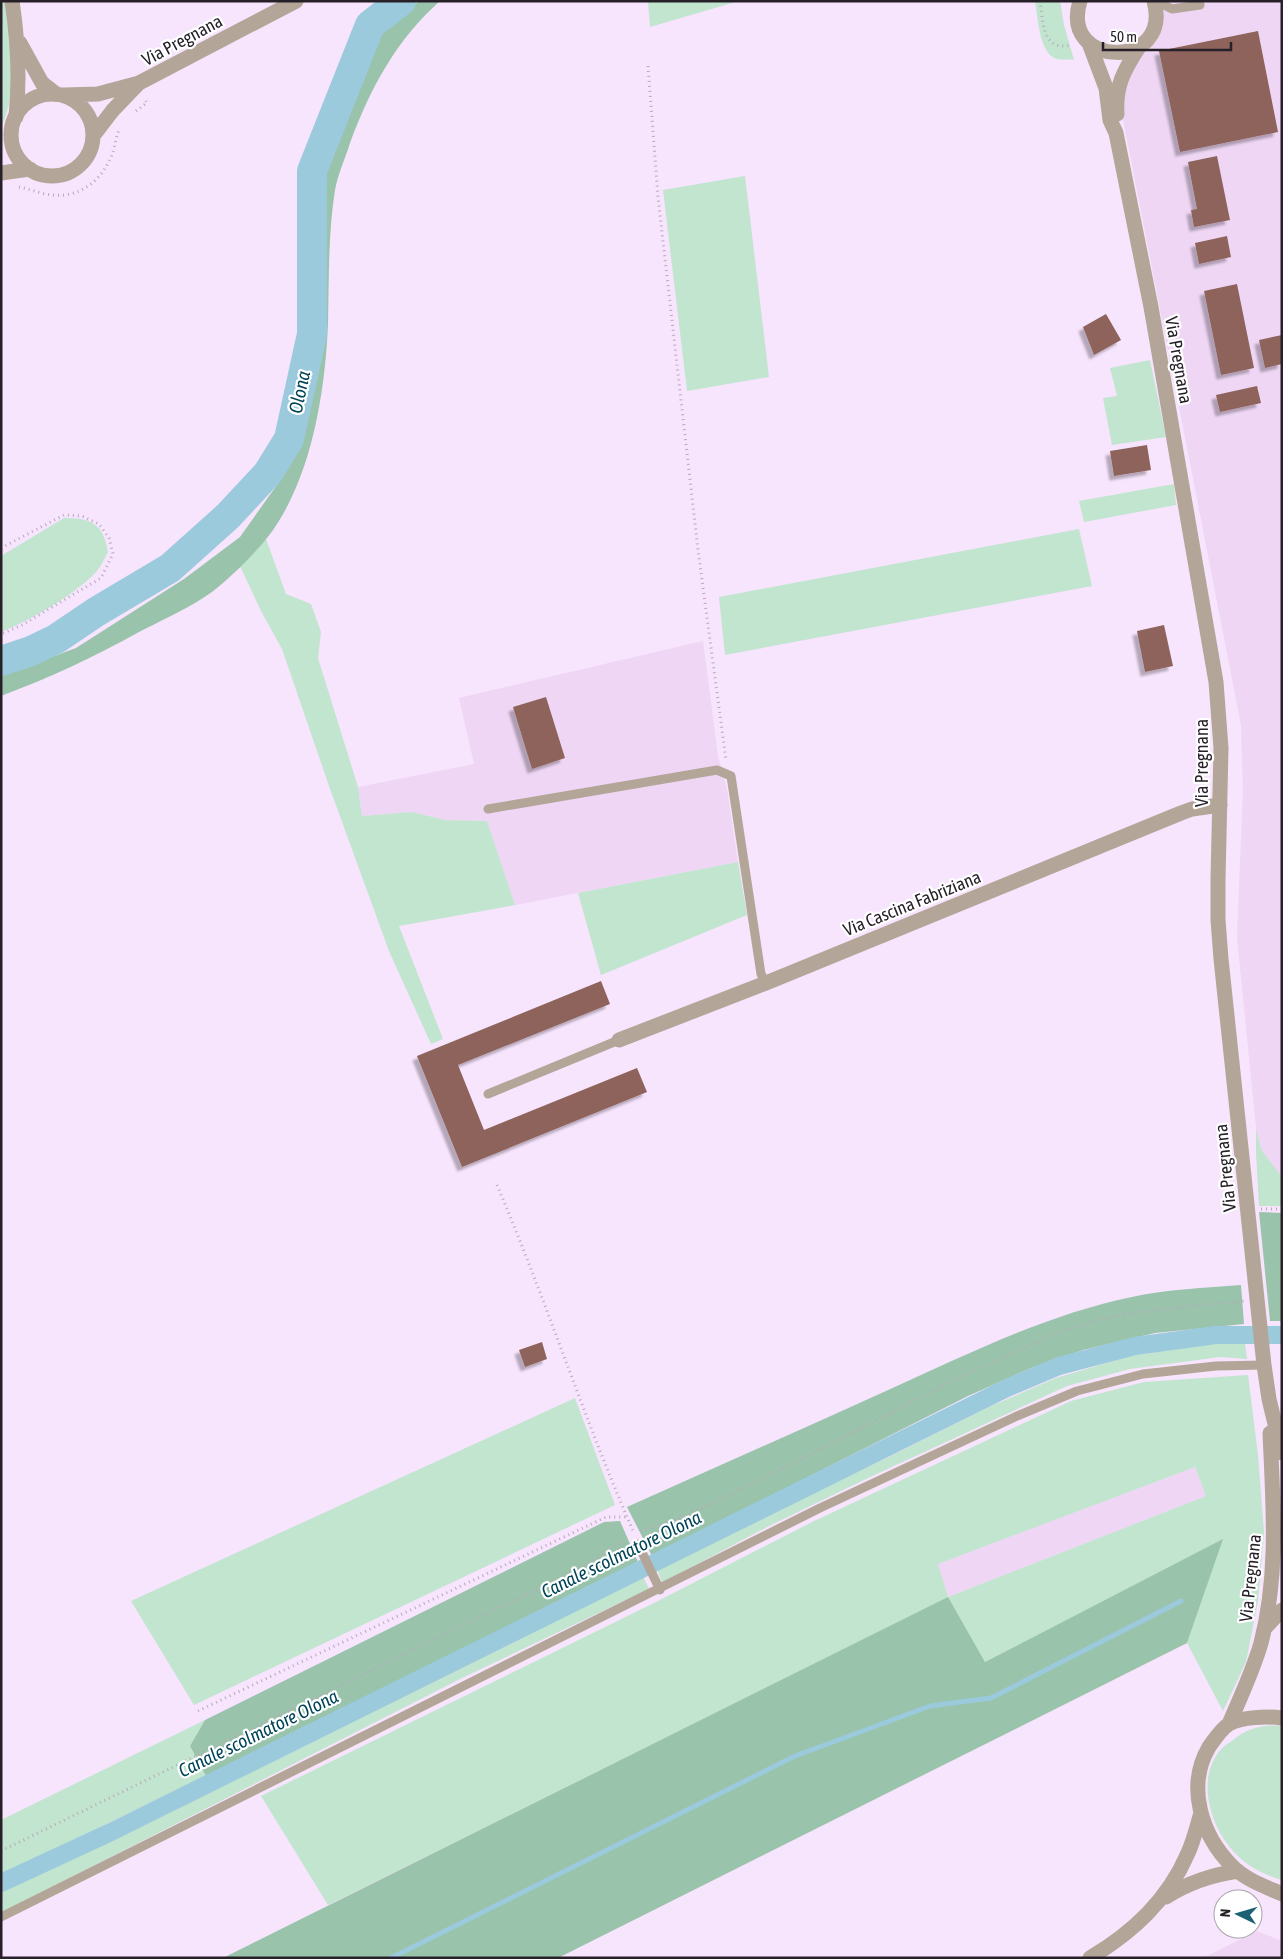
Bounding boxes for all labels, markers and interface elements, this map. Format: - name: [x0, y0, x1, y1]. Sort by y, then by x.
- street label: Via Pregnana: [138, 10, 226, 70]
- scale bar: [1103, 20, 1230, 52]
- text: 50 m: [1110, 28, 1137, 45]
- street label: Via Pregnana: [1161, 315, 1197, 405]
- water label: Olona: [284, 369, 314, 415]
- street label: Via Pregnana: [1191, 719, 1212, 807]
- street label: Via Cascina Fabriziana: [840, 866, 984, 940]
- street label: Via Pregnana: [1210, 1123, 1240, 1213]
- water label: Canale scolmatore Olona: [538, 1506, 705, 1602]
- street label: Via Pregnana: [1235, 1533, 1265, 1623]
- water label: Canale scolmatore Olona: [175, 1685, 342, 1781]
- north arrow: [1213, 1889, 1263, 1939]
- text: N: [1217, 1908, 1233, 1918]

